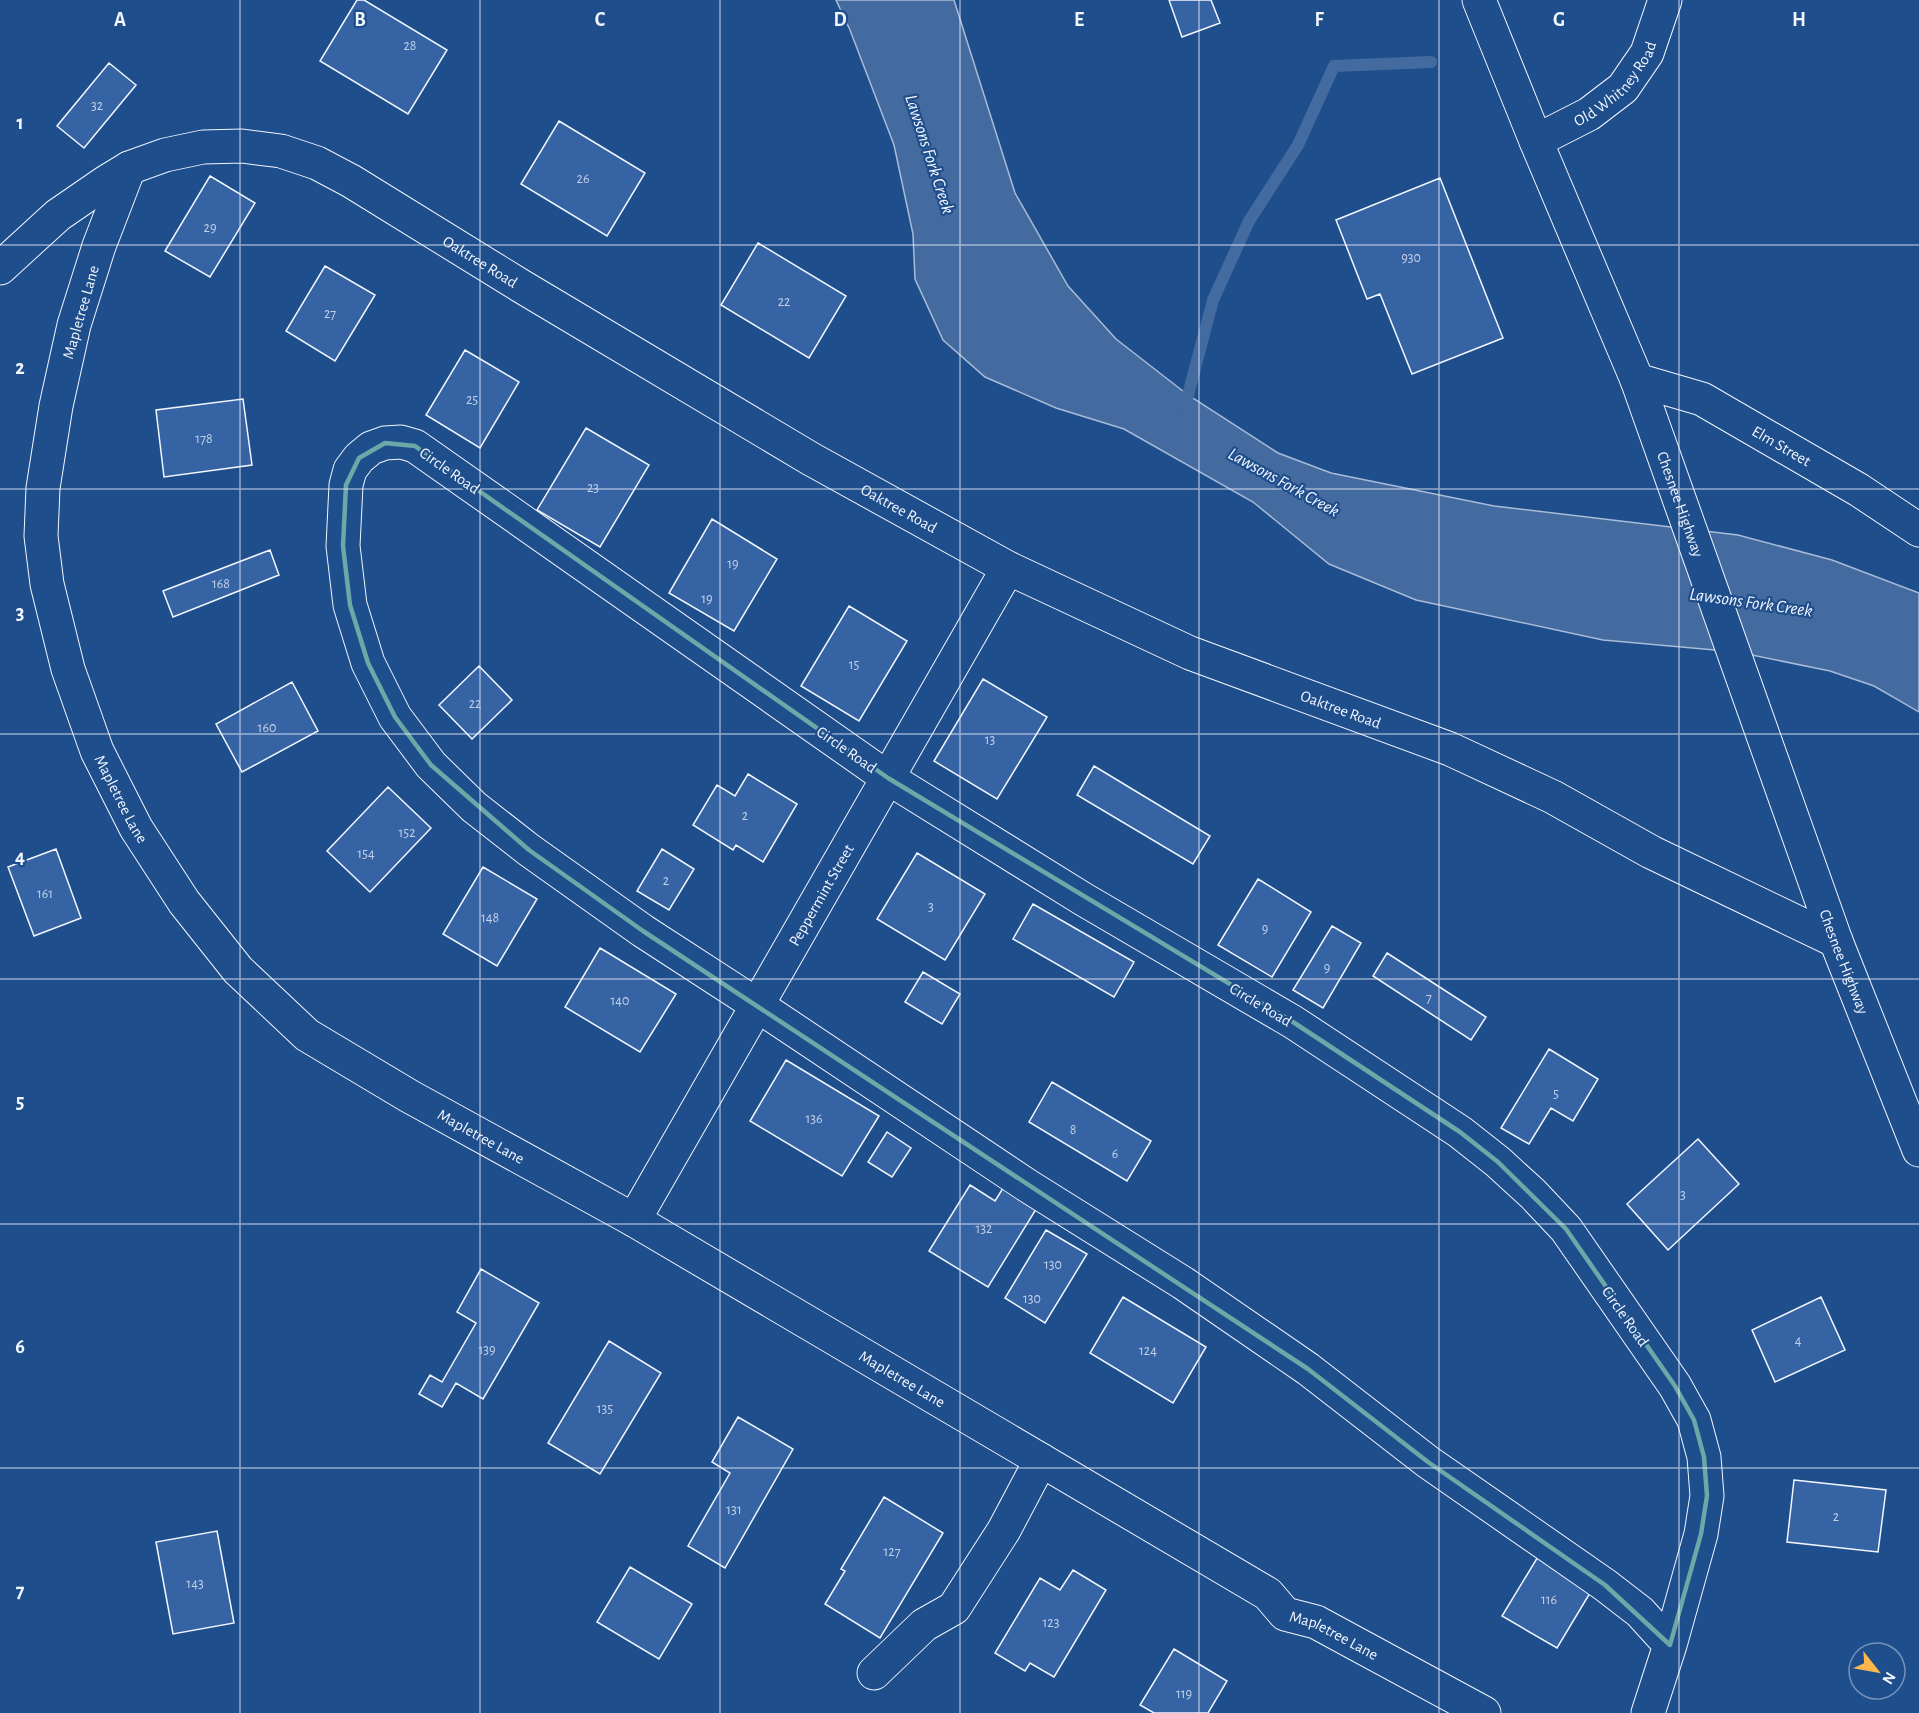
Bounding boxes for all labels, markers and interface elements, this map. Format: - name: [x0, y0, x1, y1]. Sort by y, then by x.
- text: A: [114, 10, 126, 30]
- text: B: [354, 10, 366, 30]
- text: C: [595, 10, 606, 30]
- text: D: [833, 10, 847, 30]
- text: E: [1074, 10, 1084, 30]
- text: F: [1314, 10, 1324, 30]
- text: G: [1553, 10, 1565, 30]
- text: H: [1792, 10, 1806, 30]
- house number: 28: [403, 39, 417, 53]
- street label: Old Whitney Road: [1571, 39, 1659, 129]
- water label: Lawsons Fork Creek: [901, 92, 957, 216]
- house number: 32: [91, 99, 103, 113]
- text: 1: [16, 113, 24, 133]
- house number: 26: [577, 172, 589, 186]
- house number: 29: [204, 221, 216, 235]
- street label: Oaktree Road: [440, 233, 520, 291]
- house number: 930: [1401, 251, 1421, 265]
- street label: Mapletree Lane: [60, 264, 102, 361]
- house number: 22: [778, 295, 790, 309]
- house number: 27: [324, 307, 336, 321]
- text: 2: [15, 358, 25, 378]
- house number: 25: [466, 393, 478, 407]
- street label: Elm Street: [1749, 423, 1813, 469]
- house number: 178: [195, 432, 213, 446]
- street label: Circle Road: [416, 444, 482, 497]
- water label: Lawsons Fork Creek: [1225, 445, 1342, 521]
- street label: Chesnee Highway: [1654, 449, 1706, 560]
- house number: 23: [587, 481, 599, 495]
- street label: Oaktree Road: [858, 481, 940, 536]
- house number: 19: [727, 557, 739, 571]
- house number: 168: [212, 577, 230, 591]
- water label: Lawsons Fork Creek: [1688, 585, 1814, 621]
- house number: 19: [701, 592, 713, 606]
- text: 3: [16, 603, 24, 623]
- house number: 15: [849, 658, 859, 672]
- street label: Oaktree Road: [1298, 688, 1383, 732]
- house number: 22: [469, 697, 481, 711]
- house number: 160: [258, 721, 276, 735]
- street label: Circle Road: [813, 723, 879, 776]
- house number: 13: [985, 733, 996, 747]
- street label: Mapletree Lane: [91, 753, 150, 846]
- house number: 2: [742, 809, 748, 823]
- house number: 152: [398, 826, 416, 840]
- street label: Peppermint Street: [786, 842, 857, 949]
- text: 4: [15, 847, 25, 867]
- house number: 154: [357, 847, 375, 861]
- house number: 2: [663, 874, 669, 888]
- house number: 161: [37, 887, 53, 901]
- house number: 3: [928, 900, 934, 914]
- street label: Chesnee Highway: [1816, 907, 1871, 1017]
- house number: 148: [481, 911, 499, 925]
- house number: 9: [1262, 922, 1268, 936]
- house number: 9: [1324, 961, 1330, 975]
- street label: Circle Road: [1227, 980, 1294, 1030]
- house number: 7: [1426, 991, 1432, 1005]
- house number: 140: [611, 994, 629, 1008]
- house number: 5: [1553, 1087, 1559, 1101]
- text: 5: [16, 1092, 24, 1112]
- street label: Mapletree Lane: [435, 1106, 527, 1167]
- house number: 136: [805, 1112, 823, 1126]
- house number: 8: [1070, 1123, 1076, 1137]
- house number: 6: [1112, 1147, 1118, 1161]
- house number: 3: [1680, 1188, 1686, 1202]
- house number: 132: [976, 1222, 992, 1236]
- house number: 130: [1044, 1258, 1062, 1272]
- street label: Circle Road: [1599, 1284, 1652, 1350]
- house number: 130: [1023, 1292, 1041, 1306]
- house number: 4: [1795, 1334, 1802, 1348]
- text: 6: [15, 1337, 25, 1357]
- house number: 139: [478, 1343, 496, 1357]
- house number: 124: [1139, 1344, 1157, 1358]
- street label: Mapletree Lane: [856, 1348, 948, 1411]
- house number: 135: [597, 1402, 613, 1416]
- house number: 131: [726, 1503, 742, 1517]
- house number: 2: [1833, 1510, 1839, 1524]
- house number: 127: [883, 1545, 901, 1559]
- house number: 143: [186, 1577, 204, 1591]
- text: 7: [16, 1581, 25, 1601]
- house number: 116: [1541, 1593, 1557, 1607]
- street label: Mapletree Lane: [1288, 1608, 1381, 1663]
- house number: 123: [1043, 1616, 1060, 1630]
- north arrow: [1847, 1641, 1907, 1701]
- text: N: [1879, 1669, 1899, 1687]
- house number: 119: [1176, 1687, 1192, 1701]

